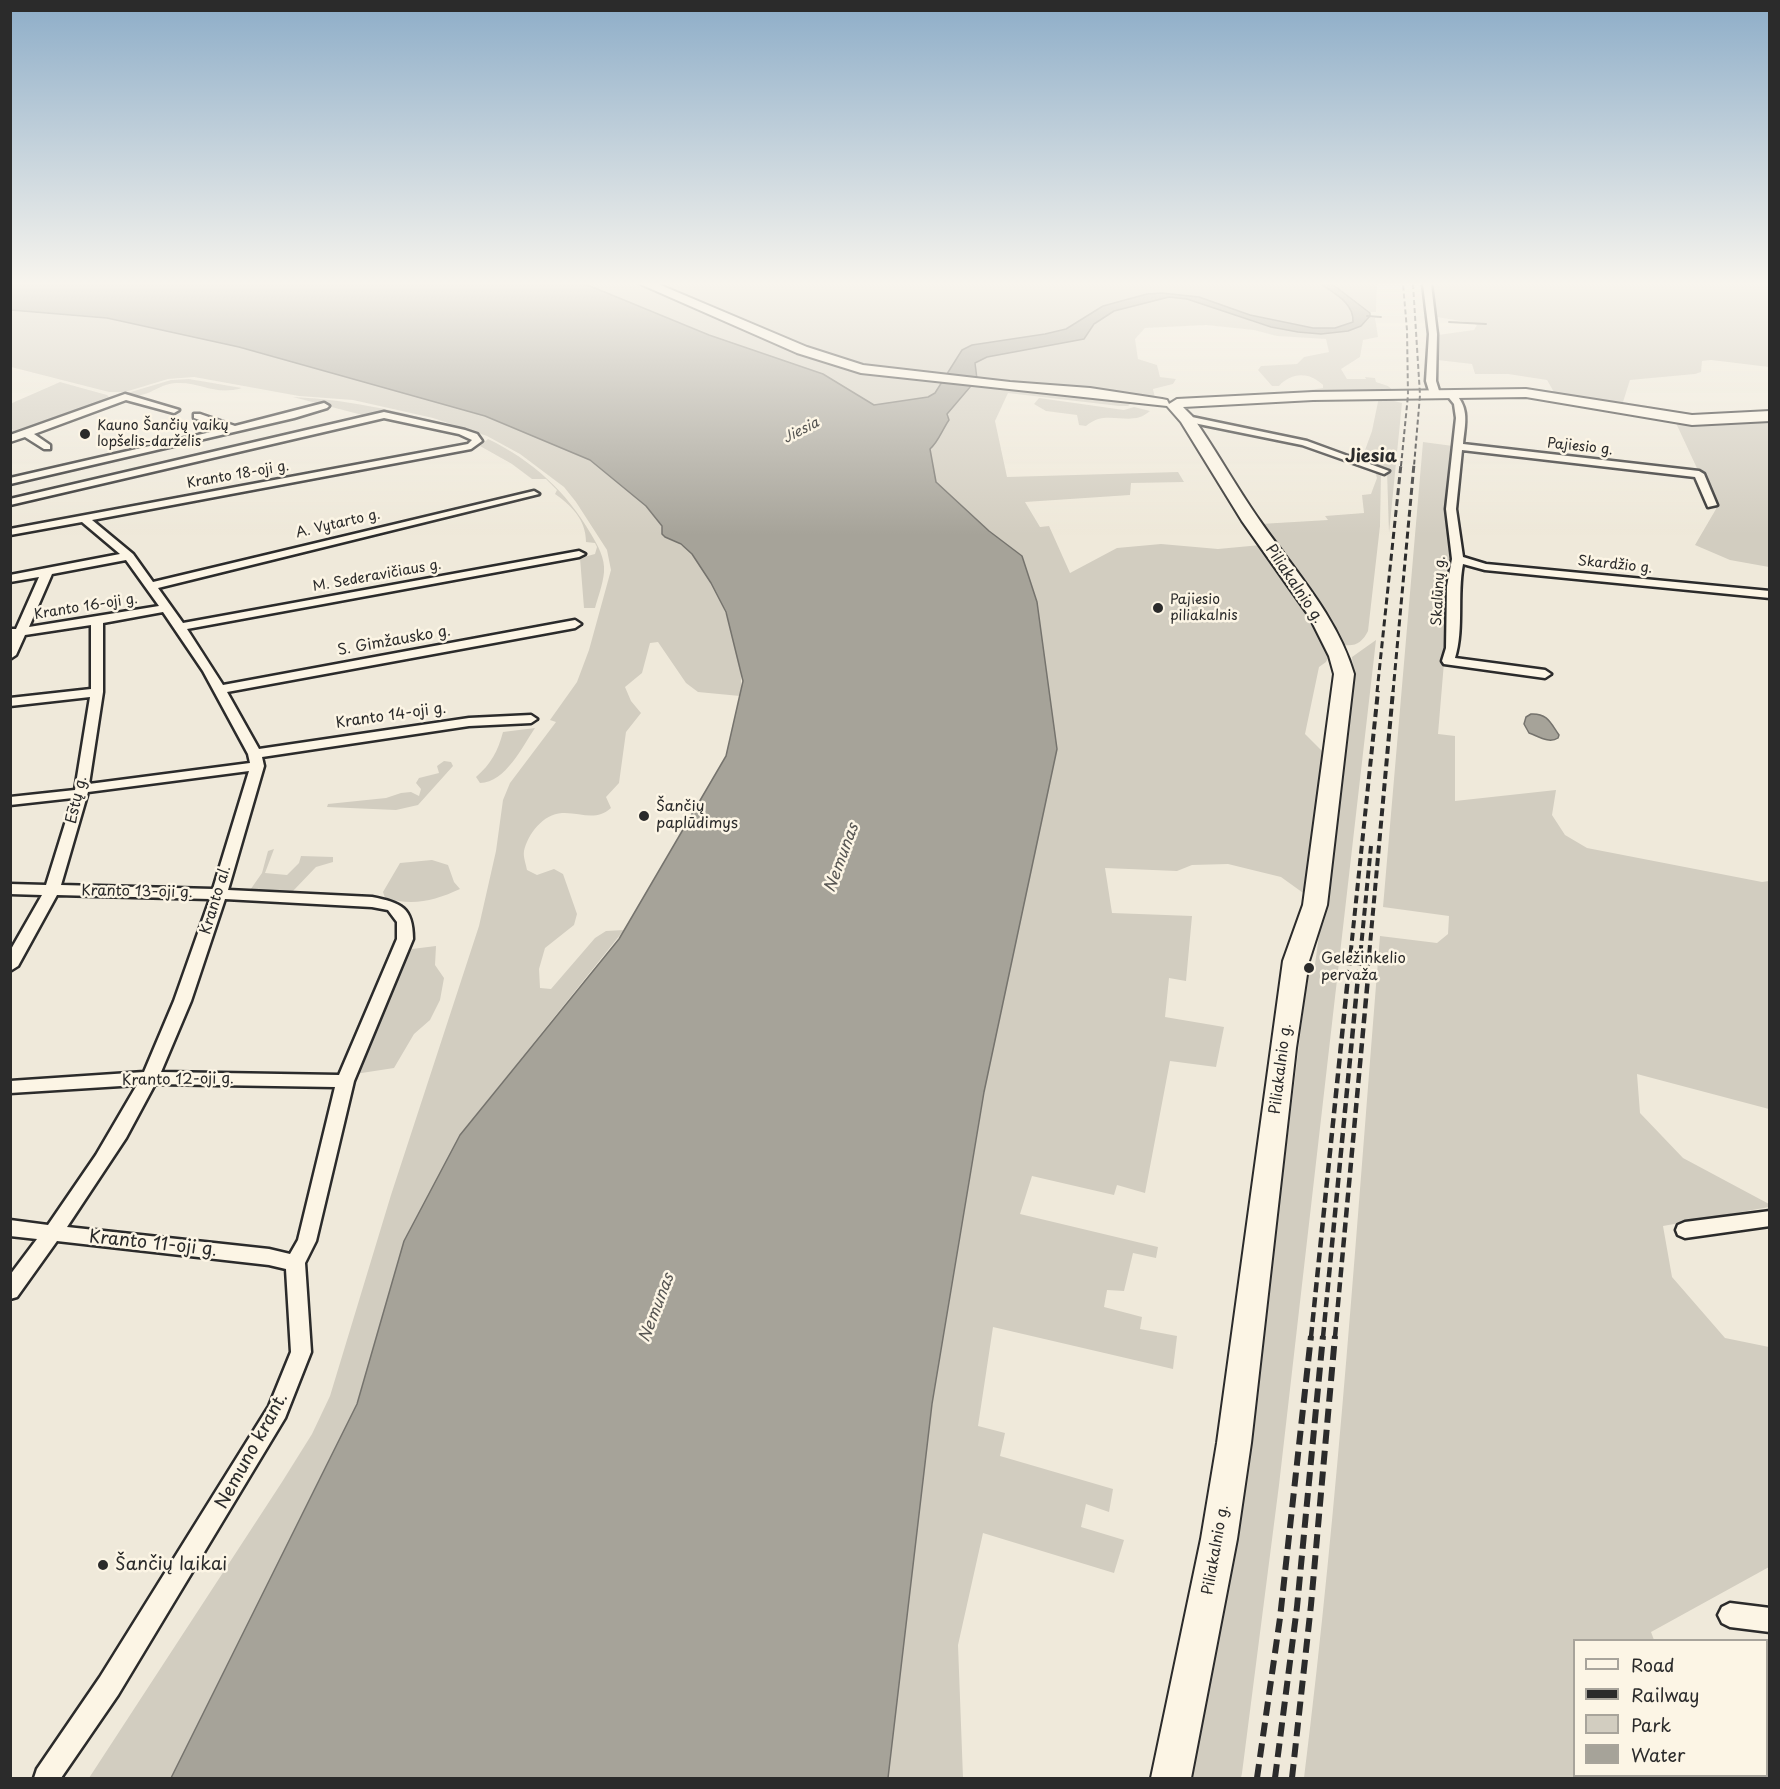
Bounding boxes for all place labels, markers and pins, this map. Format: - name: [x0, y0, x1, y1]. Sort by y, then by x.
- place label: Kauno Šančių vaikų lopšelis-darželis: [97, 418, 229, 450]
- marker: Kauno Šančių vaikų lopšelis-darželis: [78, 427, 92, 441]
- place label: Pajiesio piliakalnis: [1170, 592, 1238, 624]
- marker: Pajiesio piliakalnis: [1151, 601, 1165, 615]
- place label: Šančių paplūdimys: [656, 798, 738, 833]
- marker: Šančių paplūdimys: [637, 809, 651, 823]
- place label: Geležinkelio pervaža: [1321, 950, 1406, 985]
- marker: Geležinkelio pervaža: [1302, 961, 1316, 975]
- place label: Šančių laikai: [115, 1554, 227, 1576]
- marker: Šančių laikai: [96, 1558, 110, 1572]

